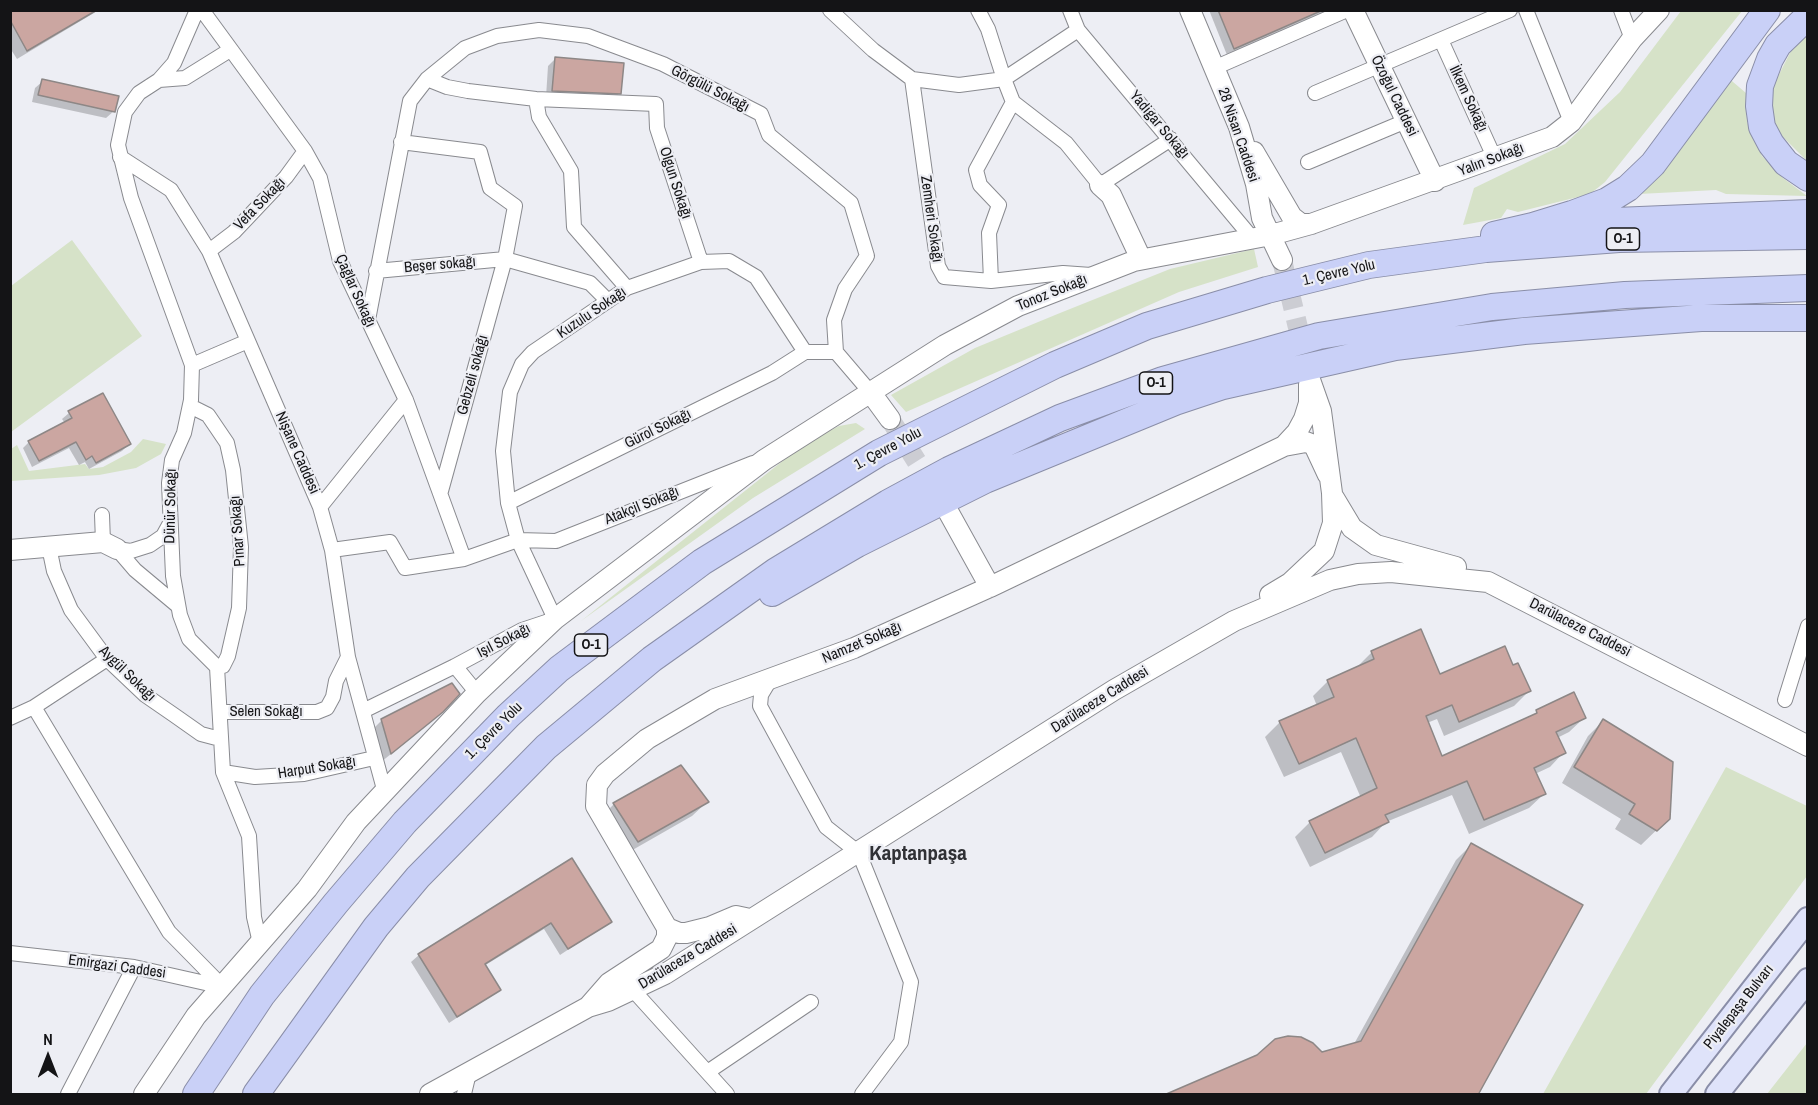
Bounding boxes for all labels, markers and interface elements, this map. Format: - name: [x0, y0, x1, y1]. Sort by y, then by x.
- street label: Özoğul Caddesi: [1367, 52, 1421, 140]
- street label: Görgülü Sokağı: [668, 62, 752, 116]
- street label: İlkem Sokağı: [1445, 63, 1491, 135]
- street label: 28 Nisan Caddesi: [1213, 86, 1263, 184]
- street label: Yadigar Sokağı: [1125, 87, 1193, 163]
- street label: Yalın Sokağı: [1456, 139, 1526, 181]
- street label: Olgun Sokağı: [655, 145, 695, 221]
- street label: Vefa Sokağı: [230, 174, 290, 234]
- street label: Zemheri Sokağı: [916, 174, 946, 264]
- road number: O-1: [1606, 228, 1640, 250]
- street label: Çağlar Sokağı: [331, 252, 379, 330]
- street label: Beşer sokağı: [403, 253, 477, 277]
- street label: 1. Çevre Yolu: [1301, 256, 1377, 290]
- street label: Tonoz Sokağı: [1014, 271, 1090, 315]
- street label: Kuzulu Sokağı: [554, 283, 630, 343]
- street label: Gebzeli sokağı: [454, 333, 492, 417]
- road number: O-1: [1140, 372, 1172, 394]
- street label: Gürol Sokağı: [622, 405, 694, 453]
- street label: Nişane Caddesi: [271, 409, 323, 497]
- street label: 1. Çevre Yolu: [851, 424, 925, 474]
- street label: Dünür Sokağı: [161, 468, 181, 544]
- street label: Atakçil Sokağı: [602, 483, 682, 529]
- street label: Pınar Sokağı: [227, 495, 249, 567]
- street label: Darülaceze Caddesi: [1526, 595, 1634, 661]
- street label: Namzet Sokağı: [820, 618, 904, 668]
- street label: Işıl Sokağı: [474, 620, 534, 662]
- road number: O-1: [574, 634, 608, 656]
- street label: Aygül Sokağı: [95, 642, 159, 706]
- street label: Darülaceze Caddesi: [1048, 663, 1152, 737]
- street label: 1. Çevre Yolu: [462, 699, 526, 763]
- street label: Selen Sokağı: [229, 703, 303, 721]
- street label: Harput Sokağı: [277, 753, 357, 783]
- district label: Kaptanpaşa: [869, 841, 967, 867]
- street label: Darülaceze Caddesi: [636, 921, 740, 993]
- street label: Emirgazi Caddesi: [67, 951, 167, 983]
- street label: Piyalepaşa Bulvarı: [1700, 961, 1778, 1053]
- north arrow: [18, 1027, 78, 1087]
- text: N: [43, 1028, 53, 1050]

